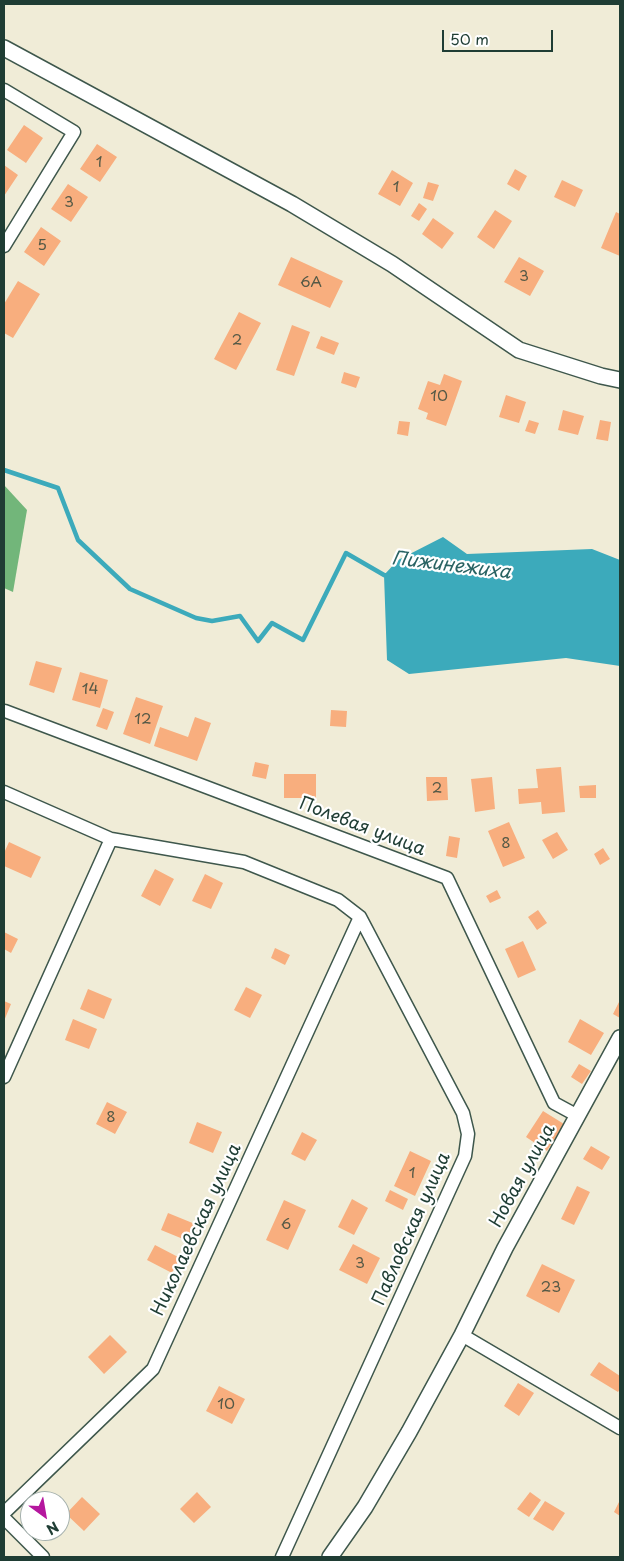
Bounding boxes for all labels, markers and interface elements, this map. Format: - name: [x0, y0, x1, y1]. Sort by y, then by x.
- scale bar: [444, 20, 555, 52]
- text: 50 m: [450, 27, 489, 50]
- house number: 1: [96, 154, 102, 172]
- house number: 1: [393, 179, 399, 197]
- house number: 3: [64, 194, 74, 212]
- house number: 5: [37, 237, 47, 255]
- house number: 3: [519, 268, 529, 286]
- house number: 6А: [300, 274, 322, 292]
- house number: 2: [232, 332, 242, 350]
- house number: 10: [430, 388, 448, 406]
- water label: Пижинежиха: [390, 547, 512, 585]
- house number: 14: [82, 681, 98, 699]
- house number: 12: [134, 711, 152, 729]
- house number: 2: [432, 780, 442, 798]
- street label: Полевая улица: [296, 793, 428, 861]
- house number: 8: [501, 835, 511, 853]
- house number: 8: [106, 1109, 116, 1127]
- street label: Новая улица: [486, 1120, 560, 1232]
- street label: Николаевская улица: [148, 1140, 246, 1320]
- street label: Павловская улица: [369, 1149, 455, 1309]
- house number: 1: [409, 1165, 415, 1183]
- house number: 6: [281, 1216, 291, 1234]
- house number: 3: [355, 1255, 365, 1273]
- house number: 23: [541, 1279, 561, 1297]
- house number: 10: [217, 1396, 235, 1414]
- north arrow: [20, 1491, 70, 1541]
- text: N: [42, 1516, 63, 1540]

